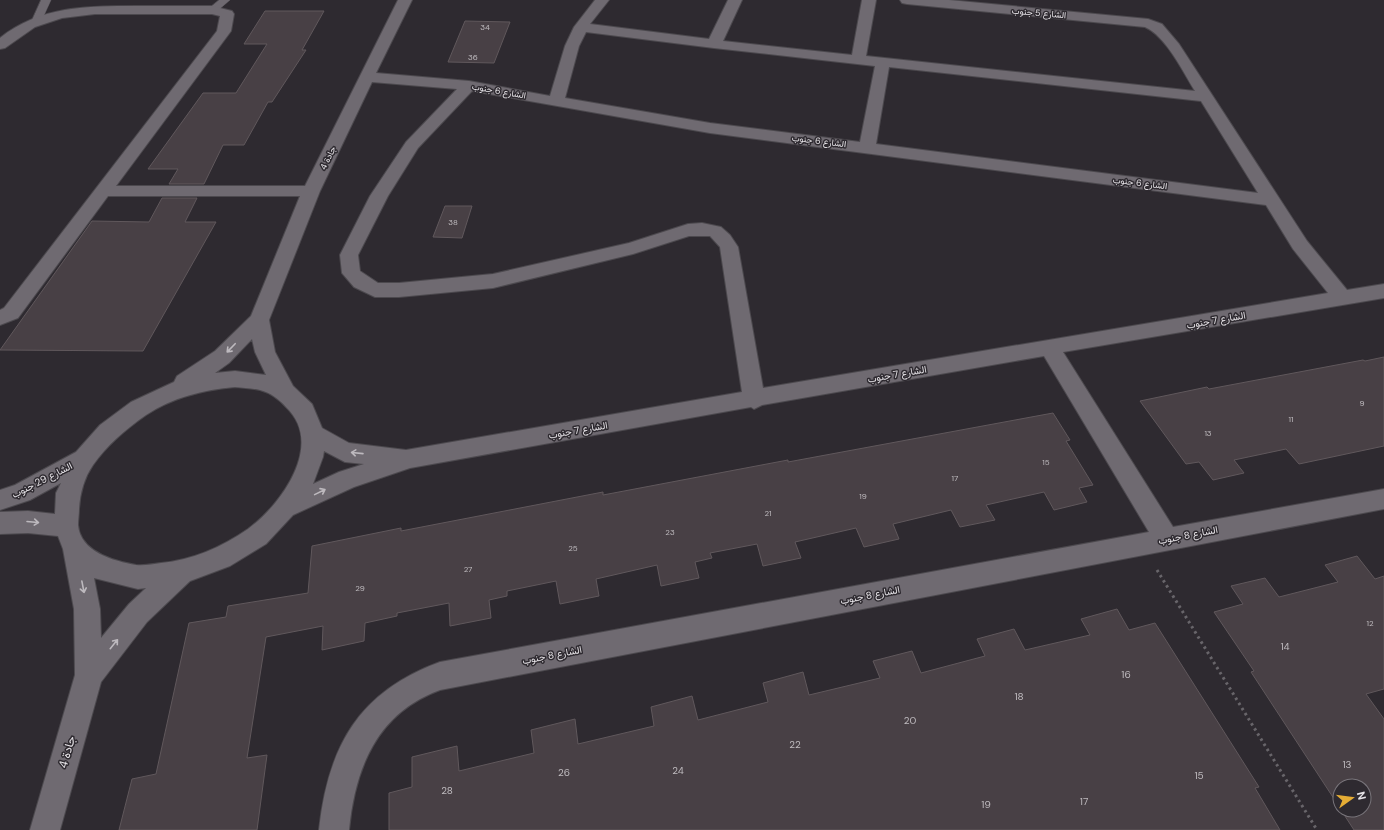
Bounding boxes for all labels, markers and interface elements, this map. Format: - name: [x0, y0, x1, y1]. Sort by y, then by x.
- street label: الشارع 5 جنوب: [1011, 5, 1067, 21]
- house number: 34: [480, 22, 490, 32]
- house number: 36: [468, 52, 478, 62]
- street label: الشارع 6 جنوب: [471, 80, 527, 102]
- street label: الشارع 6 جنوب: [791, 132, 847, 150]
- street label: جادة 4: [317, 144, 339, 172]
- street label: الشارع 6 جنوب: [1112, 174, 1168, 192]
- house number: 38: [448, 217, 458, 227]
- street label: الشارع 7 جنوب: [1185, 308, 1247, 332]
- one-way arrow: [227, 343, 236, 353]
- street label: الشارع 7 جنوب: [866, 362, 928, 386]
- house number: 9: [1359, 398, 1365, 408]
- house number: 11: [1289, 414, 1294, 424]
- street label: الشارع 7 جنوب: [547, 418, 609, 442]
- house number: 13: [1204, 428, 1212, 438]
- one-way arrow: [351, 449, 364, 457]
- house number: 15: [1042, 457, 1050, 467]
- street label: الشارع 29 جنوب: [9, 459, 75, 501]
- house number: 17: [952, 473, 958, 483]
- one-way arrow: [314, 488, 326, 495]
- house number: 19: [859, 491, 867, 501]
- house number: 21: [764, 508, 772, 518]
- one-way arrow: [26, 519, 39, 526]
- street label: الشارع 8 جنوب: [1157, 523, 1219, 547]
- house number: 23: [665, 527, 675, 537]
- house number: 25: [568, 543, 578, 553]
- house number: 27: [464, 564, 472, 574]
- one-way arrow: [79, 580, 87, 593]
- house number: 29: [355, 583, 365, 593]
- street label: الشارع 8 جنوب: [839, 583, 901, 607]
- house number: 12: [1366, 618, 1374, 628]
- one-way arrow: [109, 639, 118, 650]
- house number: 14: [1280, 640, 1290, 653]
- street label: الشارع 8 جنوب: [521, 643, 583, 667]
- house number: 16: [1121, 668, 1131, 681]
- house number: 18: [1014, 690, 1024, 703]
- house number: 20: [904, 714, 916, 727]
- street label: جادة 4: [55, 734, 79, 770]
- house number: 22: [789, 738, 801, 751]
- house number: 13: [1342, 758, 1352, 771]
- house number: 24: [672, 764, 684, 777]
- house number: 26: [558, 766, 570, 779]
- house number: 15: [1194, 769, 1204, 782]
- north arrow: [1332, 778, 1372, 818]
- house number: 28: [441, 784, 453, 797]
- text: N: [1354, 790, 1369, 801]
- house number: 17: [1080, 795, 1088, 808]
- house number: 19: [981, 798, 991, 811]

